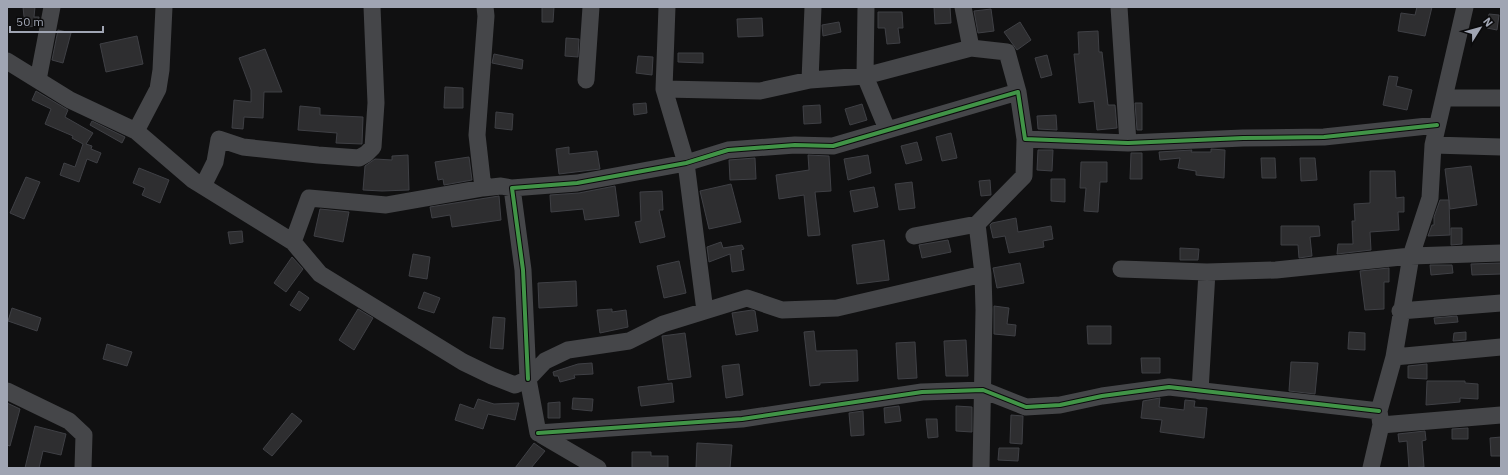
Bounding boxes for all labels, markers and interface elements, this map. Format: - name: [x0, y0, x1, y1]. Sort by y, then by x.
- scale bar: [10, 8, 103, 34]
- north arrow: [1460, 8, 1500, 48]
- text: 50 m: [16, 14, 44, 29]
- text: N: [1480, 15, 1496, 29]

